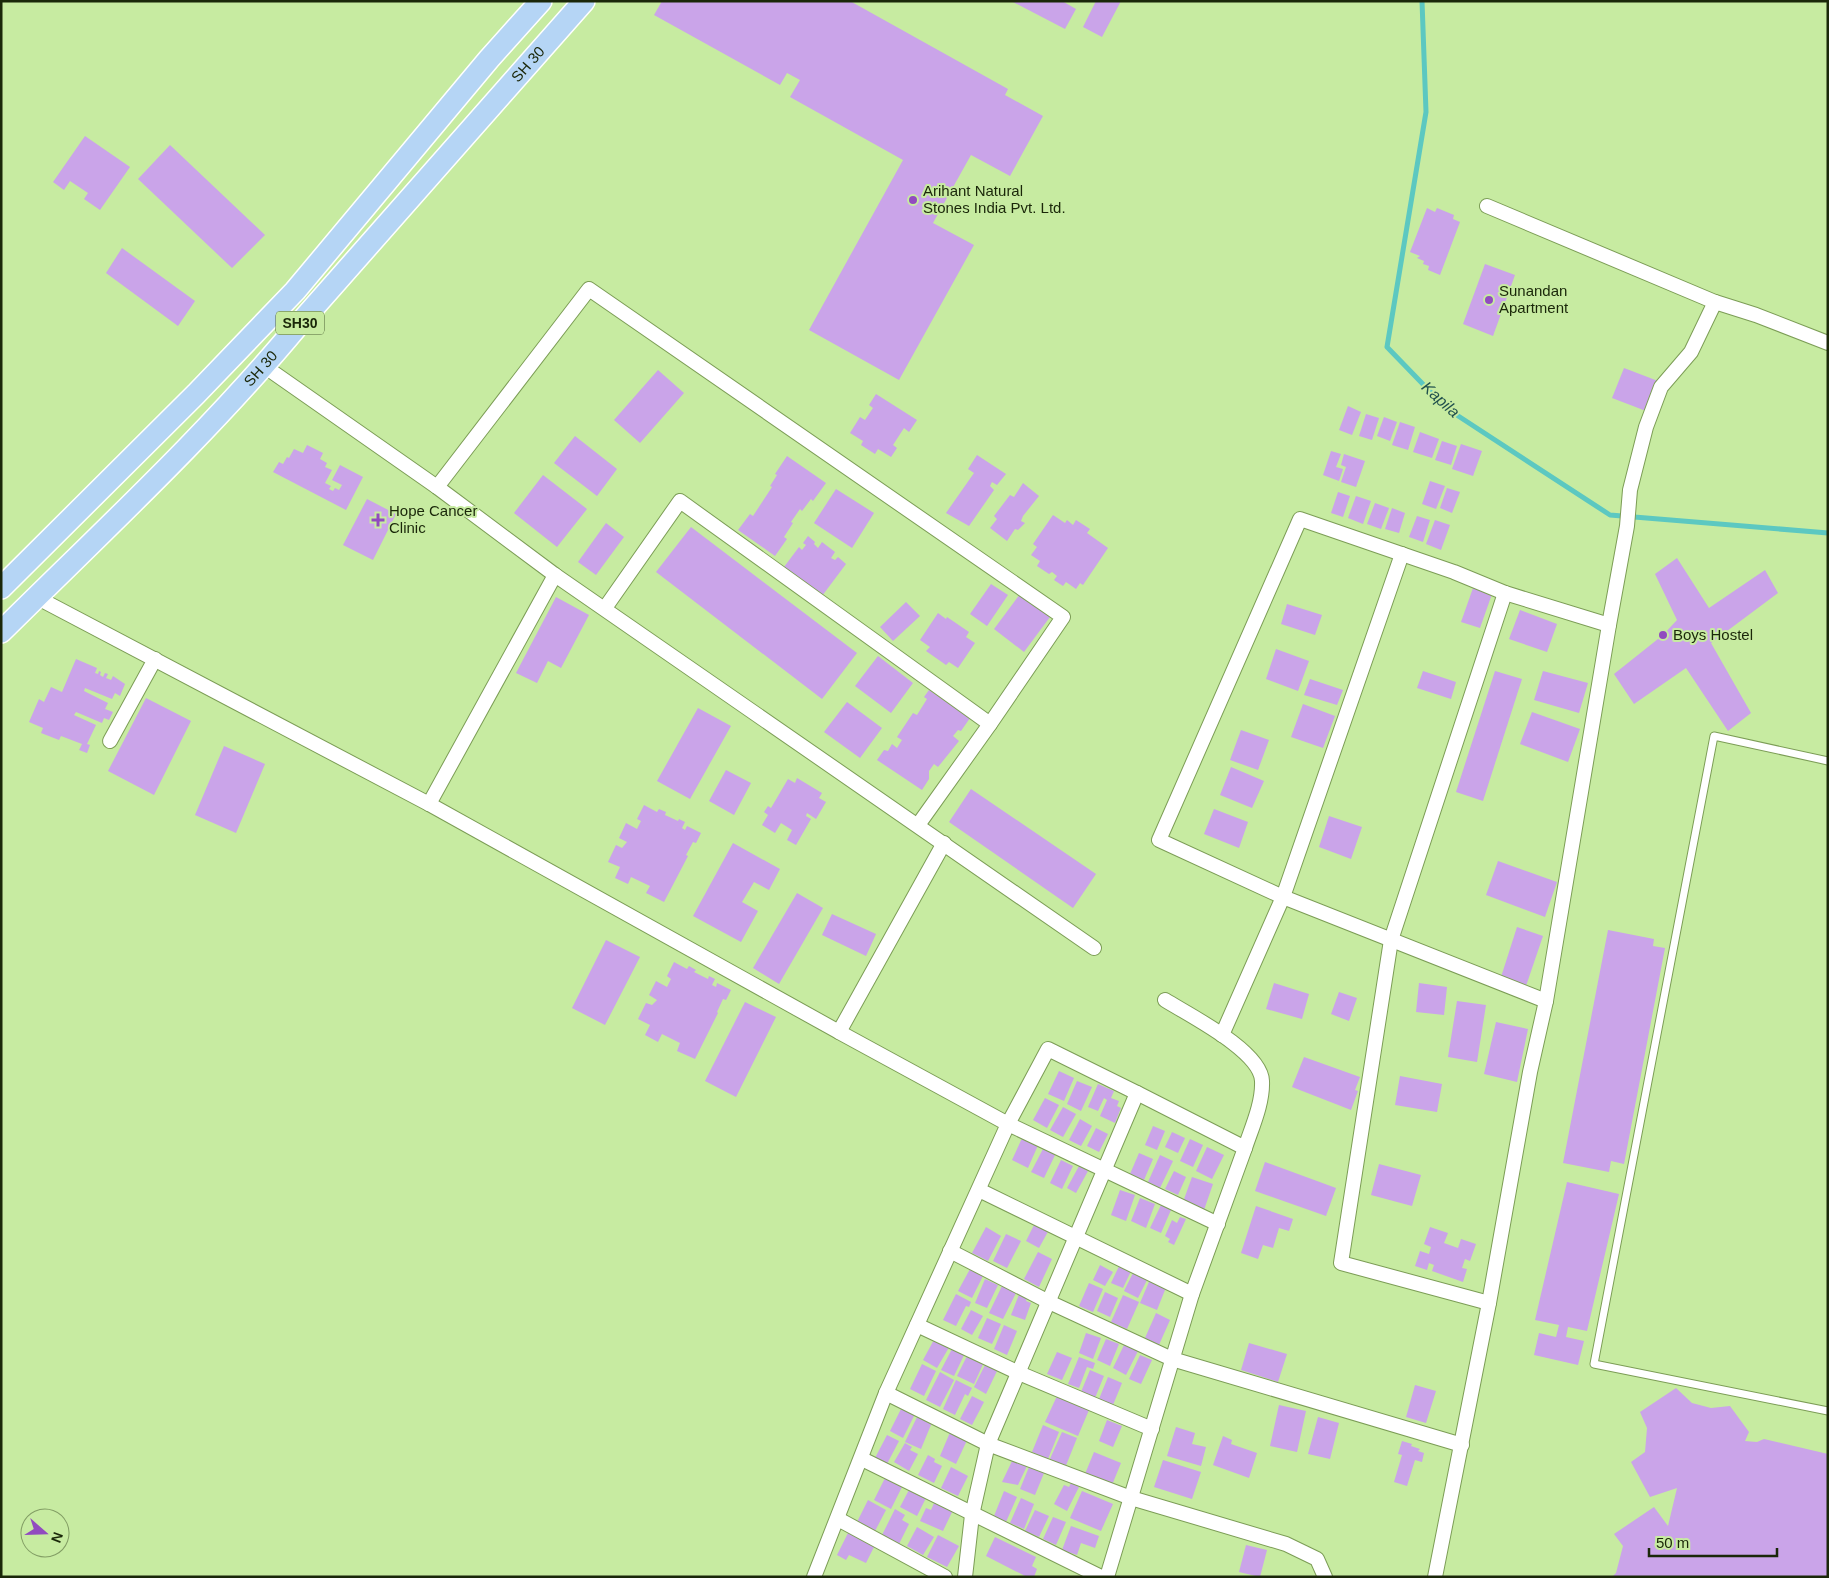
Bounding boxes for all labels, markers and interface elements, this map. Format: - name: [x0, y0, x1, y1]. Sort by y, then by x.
- street label: SH 30: [508, 43, 548, 85]
- place label: Arihant Natural Stones India Pvt. Ltd.: [923, 182, 1066, 216]
- marker: Arihant Natural Stones India Pvt. Ltd.: [907, 194, 919, 206]
- place label: Sunandan Apartment: [1499, 282, 1569, 316]
- marker: Sunandan Apartment: [1483, 294, 1495, 306]
- road number: SH30: [276, 312, 324, 334]
- street label: SH 30: [240, 347, 281, 390]
- water label: Kapila: [1418, 378, 1463, 421]
- place label: Hope Cancer Clinic: [389, 502, 477, 536]
- marker: Hope Cancer Clinic: [371, 513, 385, 527]
- place label: Boys Hostel: [1673, 626, 1753, 643]
- marker: Boys Hostel: [1657, 629, 1669, 641]
- north arrow: [20, 1508, 70, 1558]
- scale bar: [1649, 1526, 1776, 1558]
- text: N: [48, 1530, 66, 1545]
- text: 50 m: [1656, 1534, 1689, 1551]

